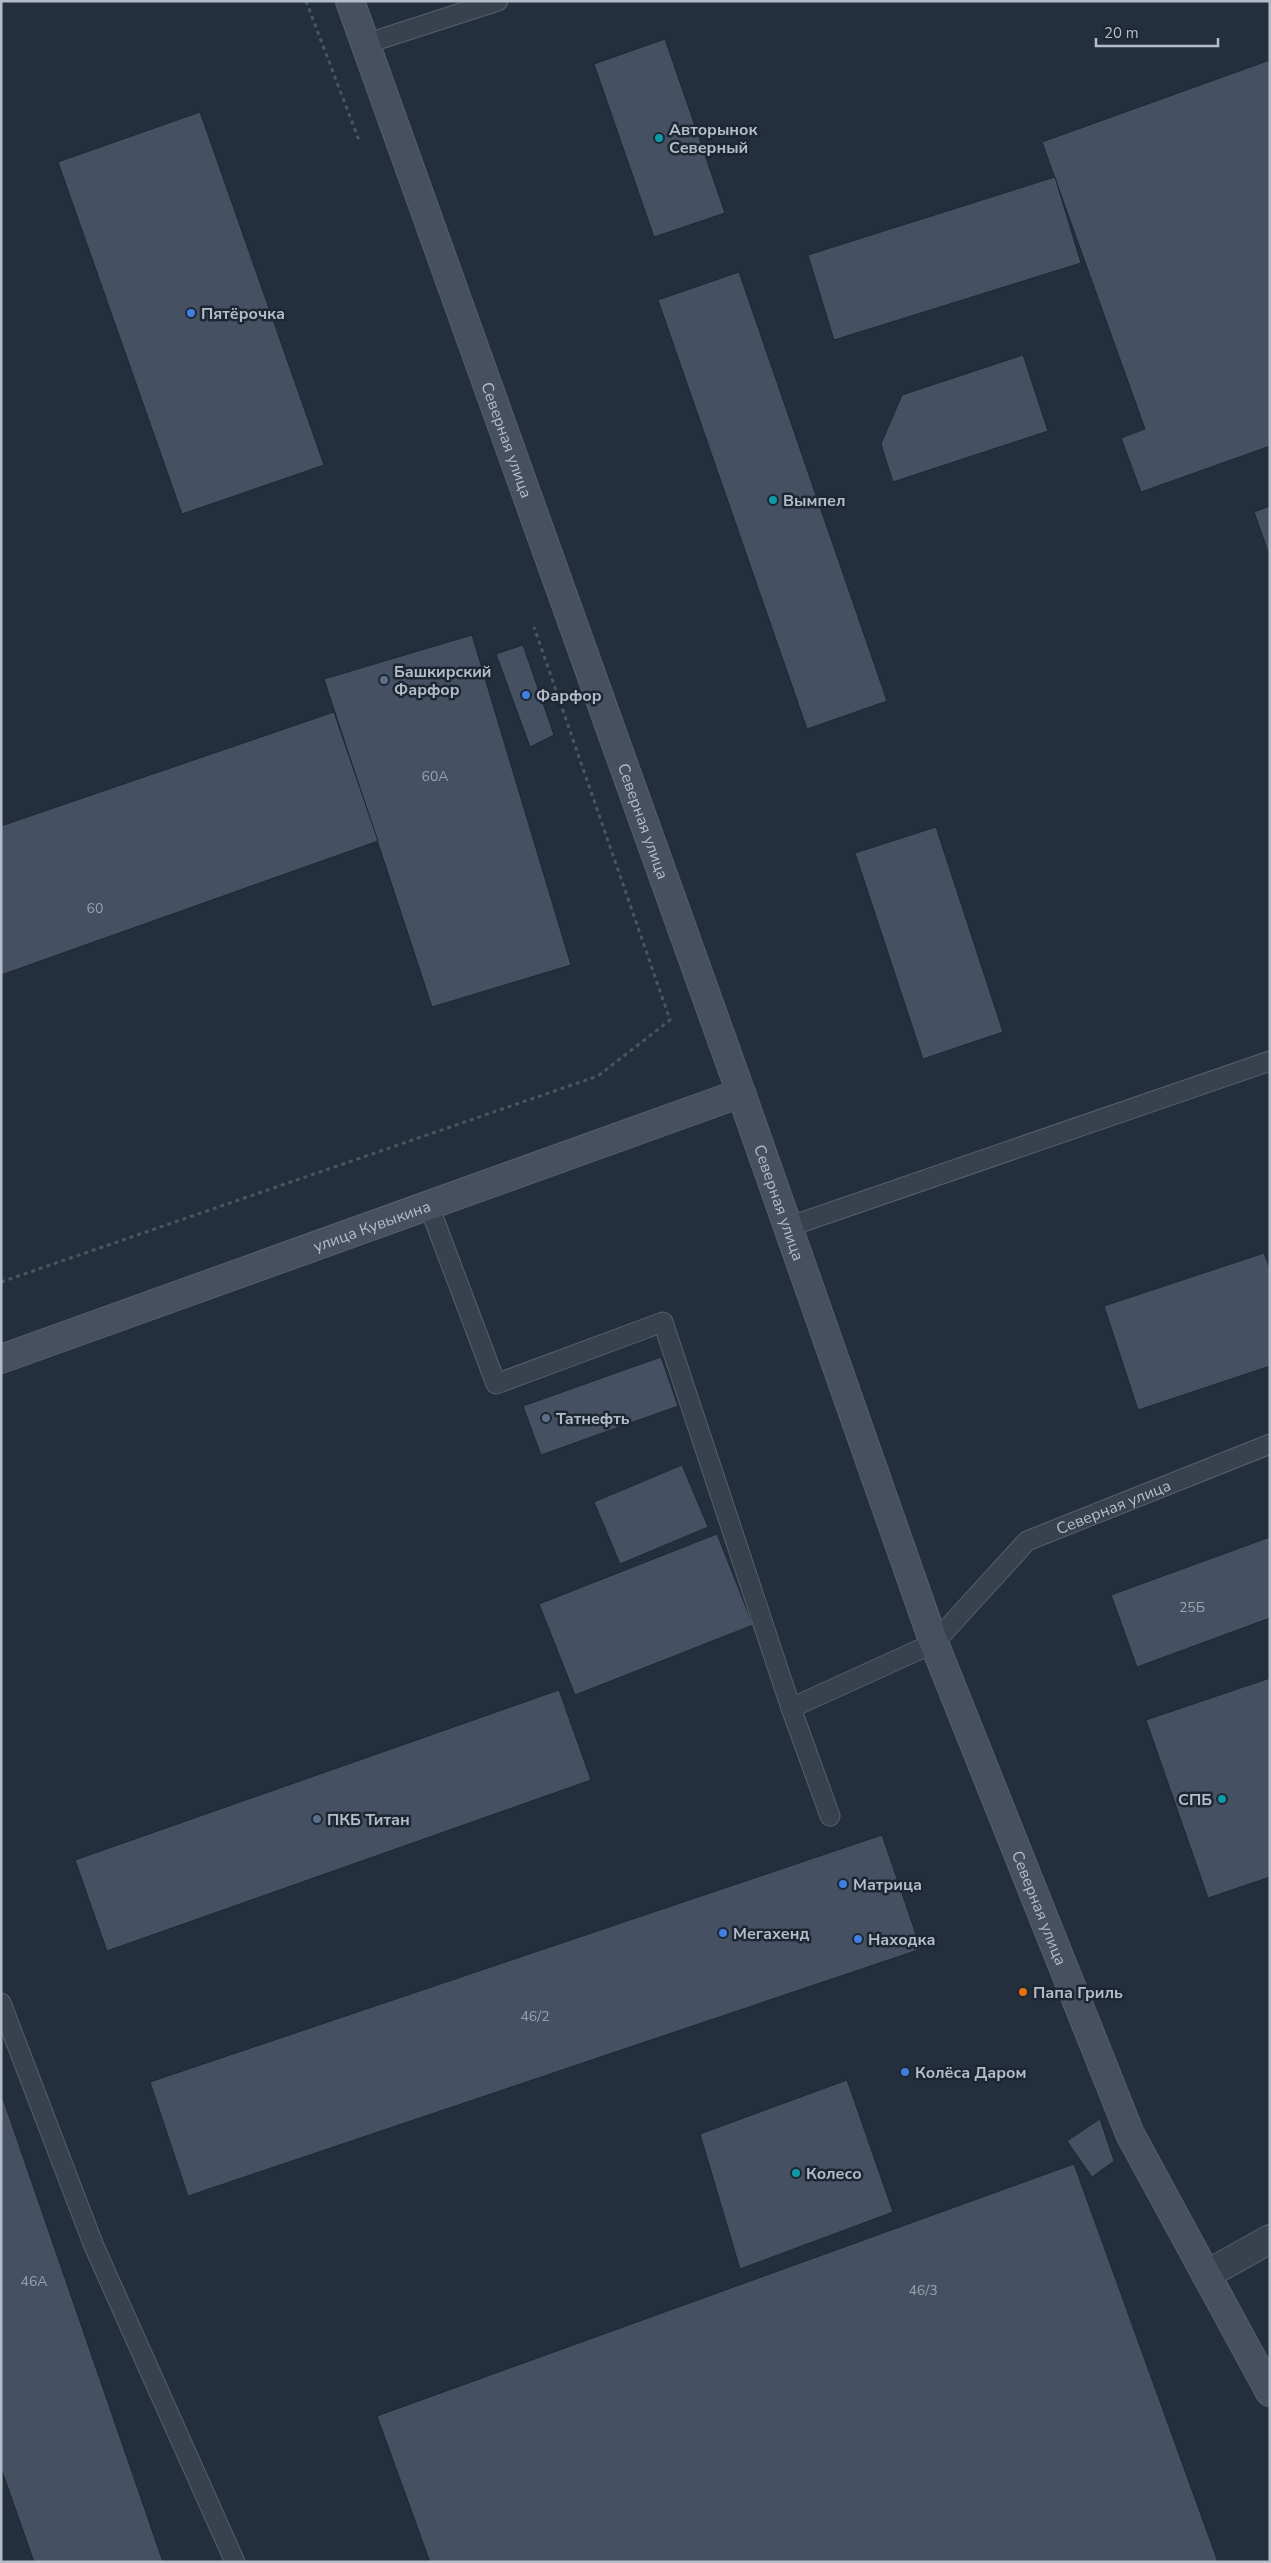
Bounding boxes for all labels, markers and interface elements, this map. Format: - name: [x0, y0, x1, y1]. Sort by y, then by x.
- scale bar: [1096, 15, 1218, 47]
- text: 20 m: [1104, 23, 1139, 43]
- place label: Авторынок Северный: [669, 119, 758, 159]
- marker: Авторынок Северный: [653, 132, 665, 144]
- place label: Пятёрочка: [201, 303, 285, 325]
- marker: Пятёрочка: [185, 307, 197, 319]
- street label: Северная улица: [475, 379, 537, 501]
- place label: Вымпел: [783, 490, 846, 512]
- marker: Вымпел: [767, 494, 779, 506]
- place label: Башкирский Фарфор: [394, 661, 492, 701]
- marker: Башкирский Фарфор: [378, 674, 390, 686]
- place label: Фарфор: [536, 685, 602, 707]
- marker: Фарфор: [520, 689, 532, 701]
- street label: Северная улица: [612, 760, 674, 882]
- house number: 60А: [421, 767, 449, 786]
- house number: 60: [87, 899, 103, 918]
- street label: Северная улица: [748, 1142, 809, 1264]
- street label: улица Кувыкина: [310, 1195, 434, 1258]
- place label: Татнефть: [556, 1408, 630, 1430]
- marker: Татнефть: [540, 1412, 552, 1424]
- street label: Северная улица: [1053, 1475, 1174, 1540]
- house number: 25Б: [1179, 1598, 1205, 1617]
- place label: СПБ: [1178, 1789, 1212, 1811]
- marker: СПБ: [1216, 1793, 1228, 1805]
- place label: ПКБ Титан: [327, 1809, 410, 1831]
- marker: ПКБ Титан: [311, 1813, 323, 1825]
- street label: Северная улица: [1006, 1848, 1072, 1969]
- place label: Матрица: [853, 1874, 922, 1896]
- marker: Матрица: [837, 1878, 849, 1890]
- place label: Мегахенд: [733, 1923, 809, 1945]
- marker: Мегахенд: [717, 1927, 729, 1939]
- place label: Находка: [868, 1929, 935, 1951]
- marker: Находка: [852, 1933, 864, 1945]
- place label: Папа Гриль: [1033, 1982, 1123, 2004]
- marker: Папа Гриль: [1017, 1986, 1029, 1998]
- house number: 46/2: [520, 2007, 550, 2026]
- place label: Колёса Даром: [915, 2062, 1026, 2084]
- marker: Колёса Даром: [899, 2066, 911, 2078]
- place label: Колесо: [806, 2163, 862, 2185]
- marker: Колесо: [790, 2167, 802, 2179]
- house number: 46А: [20, 2272, 48, 2291]
- house number: 46/3: [908, 2281, 938, 2300]

